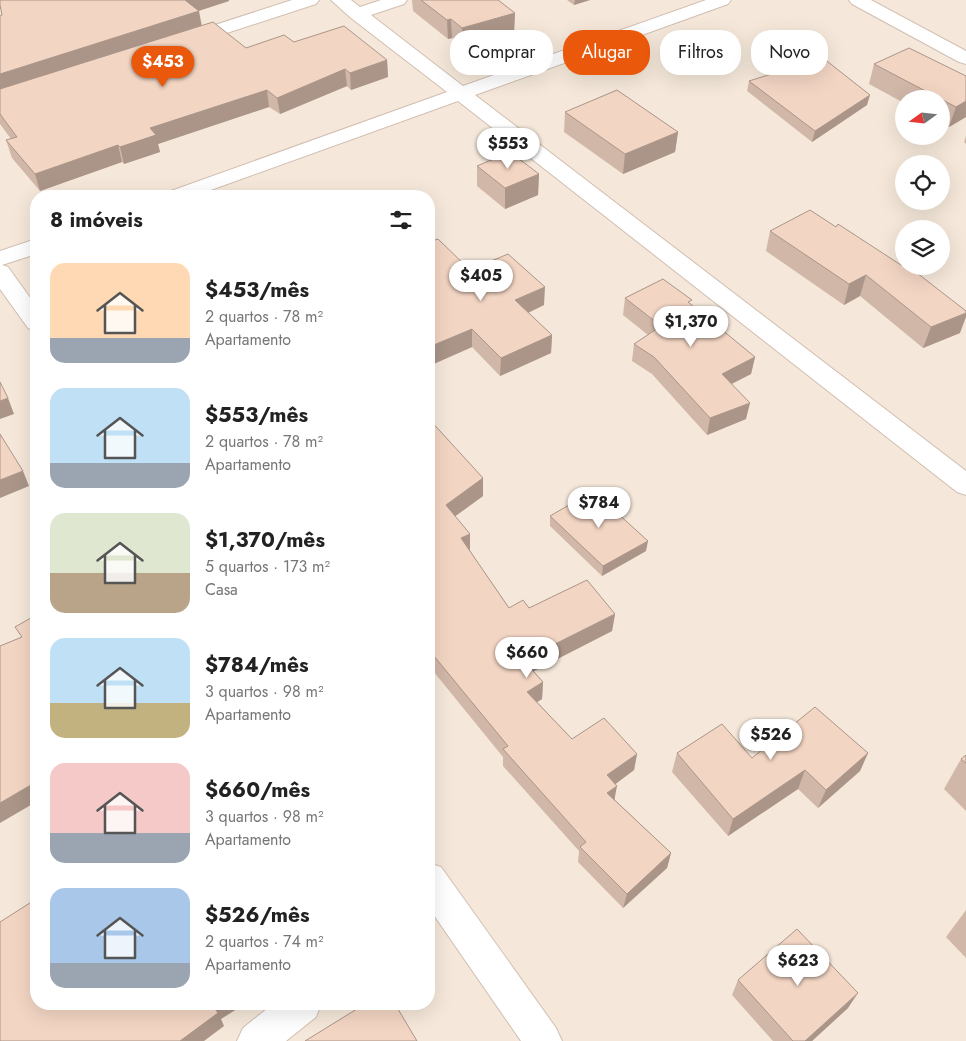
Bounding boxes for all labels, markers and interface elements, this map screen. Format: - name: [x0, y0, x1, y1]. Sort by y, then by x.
- chip: Comprar: [450, 30, 553, 75]
- chip: Alugar: [563, 30, 650, 75]
- chip: Filtros: [660, 30, 741, 75]
- chip: Novo: [751, 30, 828, 75]
- pin: $453: [133, 46, 193, 88]
- text: $453: [142, 50, 184, 73]
- north arrow: [895, 90, 950, 145]
- map controls: [895, 90, 950, 275]
- pin: $553: [478, 128, 538, 170]
- text: $553: [488, 132, 528, 155]
- button: locate: [895, 155, 950, 210]
- text: 8 imóveis: [50, 205, 143, 235]
- icon: filters: [387, 206, 415, 234]
- button: layers: [895, 220, 950, 275]
- pin: $405: [451, 260, 511, 302]
- text: $405: [460, 264, 502, 287]
- text: $453/mês: [205, 275, 309, 305]
- icon: home: [90, 283, 150, 343]
- text: 2 quartos · 78 m²: [205, 305, 323, 328]
- pin: $1,370: [650, 306, 732, 348]
- text: $1,370: [664, 310, 718, 333]
- text: Apartamento: [205, 328, 291, 351]
- text: $553/mês: [205, 400, 308, 430]
- icon: home: [90, 408, 150, 468]
- text: 2 quartos · 78 m²: [205, 430, 323, 453]
- text: Apartamento: [205, 453, 291, 476]
- pin: $784: [569, 486, 629, 529]
- text: $784: [579, 491, 619, 514]
- text: $1,370/mês: [205, 525, 325, 555]
- icon: home: [90, 533, 150, 593]
- text: 5 quartos · 173 m²: [205, 555, 330, 578]
- text: Casa: [205, 578, 238, 601]
- pin: $660: [497, 636, 557, 679]
- text: $660: [506, 641, 548, 664]
- text: $784/mês: [205, 650, 309, 680]
- icon: home: [90, 658, 150, 718]
- text: 3 quartos · 98 m²: [205, 680, 323, 703]
- text: Apartamento: [205, 703, 291, 726]
- pin: $526: [741, 718, 801, 761]
- text: $526: [750, 723, 792, 746]
- text: $660/mês: [205, 775, 310, 805]
- icon: home: [90, 783, 150, 843]
- text: 3 quartos · 98 m²: [205, 805, 323, 828]
- text: Apartamento: [205, 828, 291, 851]
- text: $526/mês: [205, 900, 310, 930]
- icon: home: [90, 908, 150, 968]
- text: 2 quartos · 74 m²: [205, 930, 324, 953]
- pin: $623: [768, 944, 828, 987]
- text: $623: [777, 949, 819, 972]
- text: Apartamento: [205, 953, 291, 976]

